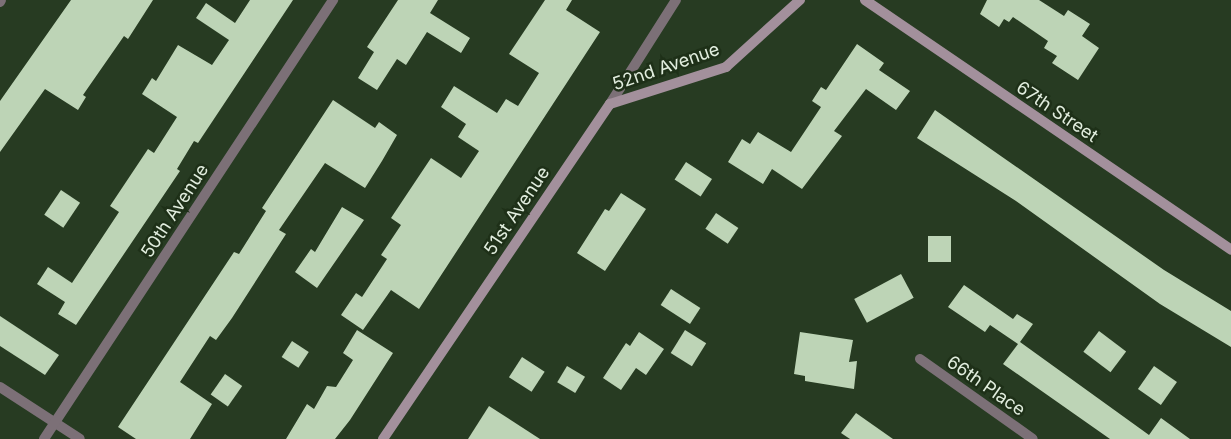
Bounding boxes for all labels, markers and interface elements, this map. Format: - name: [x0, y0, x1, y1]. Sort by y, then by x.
- street label: 52nd Avenue: [610, 39, 722, 95]
- street label: 67th Street: [1012, 77, 1102, 147]
- street label: 50th Avenue: [137, 160, 213, 262]
- street label: 51st Avenue: [480, 163, 554, 259]
- street label: 66th Place: [943, 351, 1029, 421]

